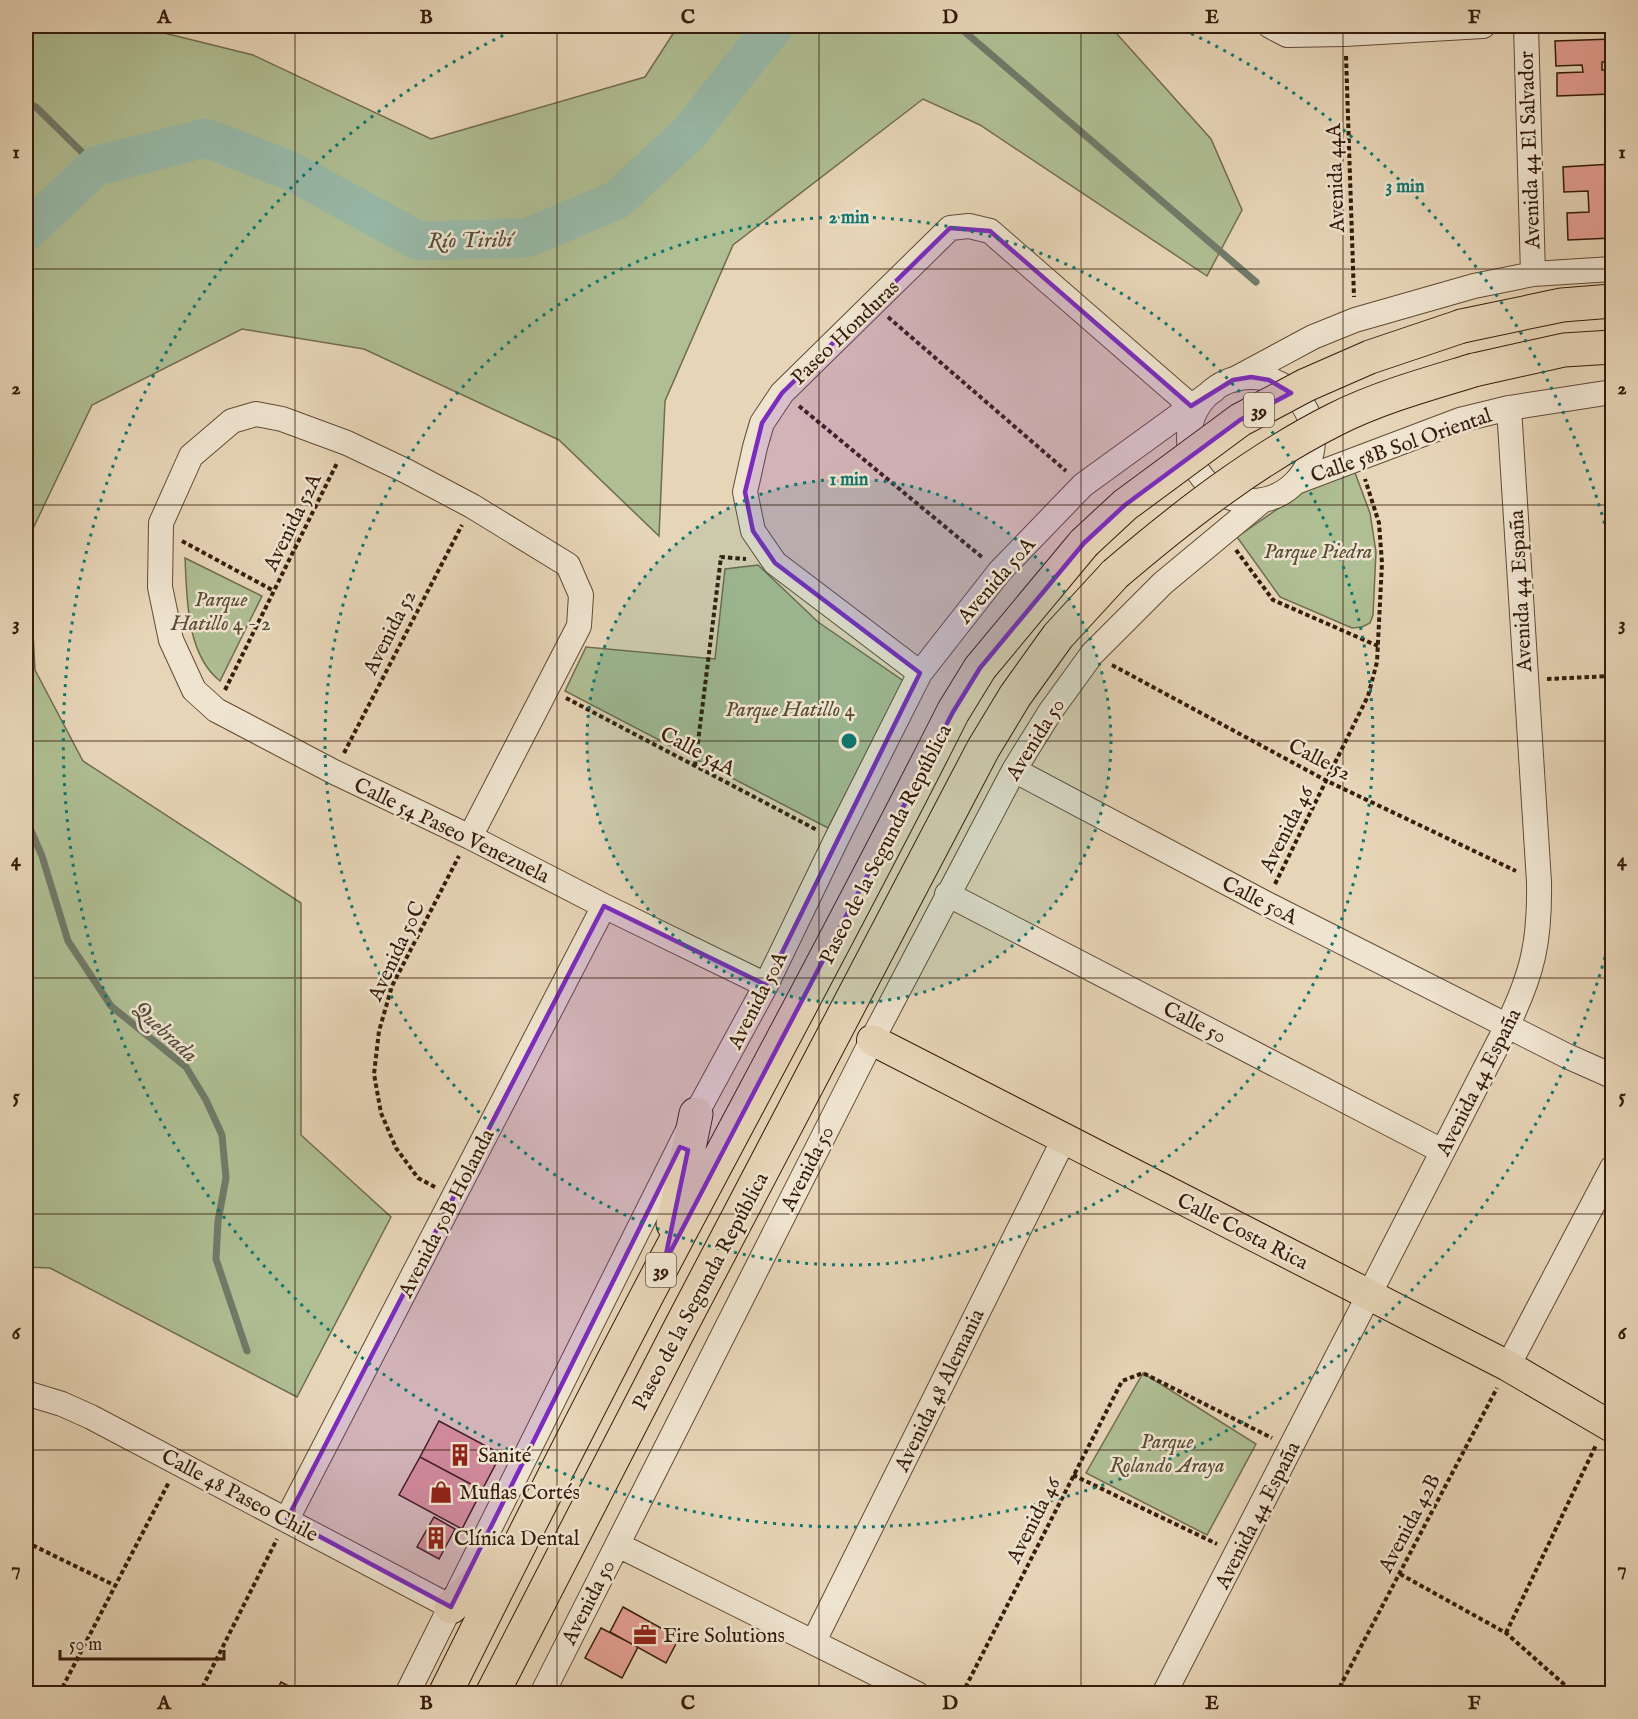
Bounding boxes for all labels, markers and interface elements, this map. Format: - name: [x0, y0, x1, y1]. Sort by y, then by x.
- text: A: [156, 5, 172, 30]
- text: B: [419, 5, 433, 30]
- text: C: [681, 5, 695, 30]
- text: D: [942, 5, 958, 30]
- text: E: [1205, 5, 1219, 30]
- text: F: [1468, 5, 1481, 30]
- street label: Avenida 44 El Salvador: [1514, 50, 1547, 250]
- street label: Avenida 44A: [1321, 122, 1352, 234]
- text: 1: [12, 140, 20, 165]
- text: 1: [1618, 140, 1626, 165]
- text: 3 min: [1386, 176, 1425, 199]
- text: 2 min: [829, 207, 870, 230]
- water label: Río Tiribí: [427, 226, 516, 256]
- street label: Paseo Honduras: [786, 275, 906, 392]
- text: 2: [11, 376, 21, 401]
- text: 2: [1617, 376, 1627, 401]
- road number: 39: [1244, 393, 1274, 427]
- street label: Calle 58B Sol Oriental: [1307, 403, 1496, 490]
- street label: Avenida 52A: [258, 468, 329, 577]
- text: 1 min: [830, 469, 869, 492]
- street label: Avenida 44 España: [1504, 508, 1539, 674]
- street label: Avenida 50A: [951, 531, 1043, 631]
- park label: Parque Piedra: [1264, 539, 1372, 566]
- street label: Avenida 52: [357, 586, 423, 680]
- park label: Parque Hatillo 4 - 2: [170, 587, 271, 638]
- text: 3: [12, 612, 20, 637]
- text: 3: [1618, 612, 1626, 637]
- street label: Avenida 50: [1000, 694, 1072, 787]
- park label: Parque Hatillo 4: [725, 697, 855, 724]
- street label: Paseo de la Segunda República: [814, 719, 959, 969]
- street label: Calle 54A: [655, 721, 740, 784]
- centre of rings: [839, 731, 859, 751]
- street label: Calle 52: [1283, 733, 1355, 788]
- street label: Calle 54 Paseo Venezuela: [349, 772, 554, 891]
- street label: Avenida 46: [1254, 781, 1321, 878]
- text: 4: [11, 848, 22, 873]
- text: 4: [1617, 848, 1628, 873]
- street label: Calle 50A: [1217, 871, 1303, 932]
- street label: Avenida 50C: [362, 897, 432, 1007]
- street label: Avenida 50A: [722, 947, 795, 1055]
- water label: Quebrada: [126, 996, 203, 1069]
- street label: Calle 50: [1158, 996, 1231, 1051]
- street label: Avenida 44 España: [1430, 1004, 1529, 1162]
- text: 5: [12, 1084, 20, 1109]
- text: 5: [1618, 1084, 1626, 1109]
- street label: Avenida 50: [775, 1122, 841, 1217]
- street label: Avenida 50B Holanda: [393, 1124, 502, 1303]
- street label: Paseo de la Segunda República: [627, 1167, 776, 1415]
- street label: Calle Costa Rica: [1172, 1188, 1313, 1277]
- road number: 39: [646, 1253, 676, 1287]
- street label: Avenida 48 Alemania: [889, 1304, 992, 1477]
- text: 6: [12, 1321, 22, 1346]
- text: 6: [1618, 1321, 1628, 1346]
- park label: Parque Rolando Araya: [1109, 1429, 1225, 1480]
- street label: Avenida 44 España: [1209, 1437, 1308, 1595]
- building icon: Sanité: [447, 1442, 473, 1468]
- place label: Sanité: [478, 1443, 532, 1470]
- street label: Calle 48 Paseo Chile: [156, 1444, 323, 1549]
- street label: Avenida 42B: [1373, 1470, 1448, 1579]
- street label: Avenida 46: [1001, 1472, 1068, 1569]
- shop icon: Muflas Cortés: [428, 1479, 454, 1505]
- place label: Muflas Cortés: [459, 1480, 580, 1507]
- building icon: Clínica Dental: [423, 1525, 449, 1551]
- place label: Clínica Dental: [454, 1526, 580, 1553]
- street label: Avenida 50: [556, 1556, 622, 1651]
- text: 7: [11, 1557, 21, 1582]
- text: 7: [1617, 1557, 1627, 1582]
- office icon: Fire Solutions: [632, 1622, 658, 1648]
- scale bar: [60, 1623, 224, 1661]
- place label: Fire Solutions: [663, 1623, 785, 1650]
- text: 50 m: [69, 1634, 102, 1657]
- text: A: [156, 1691, 172, 1716]
- text: B: [419, 1691, 433, 1716]
- text: C: [681, 1691, 695, 1716]
- text: D: [942, 1691, 958, 1716]
- text: E: [1205, 1691, 1219, 1716]
- text: F: [1468, 1691, 1481, 1716]

